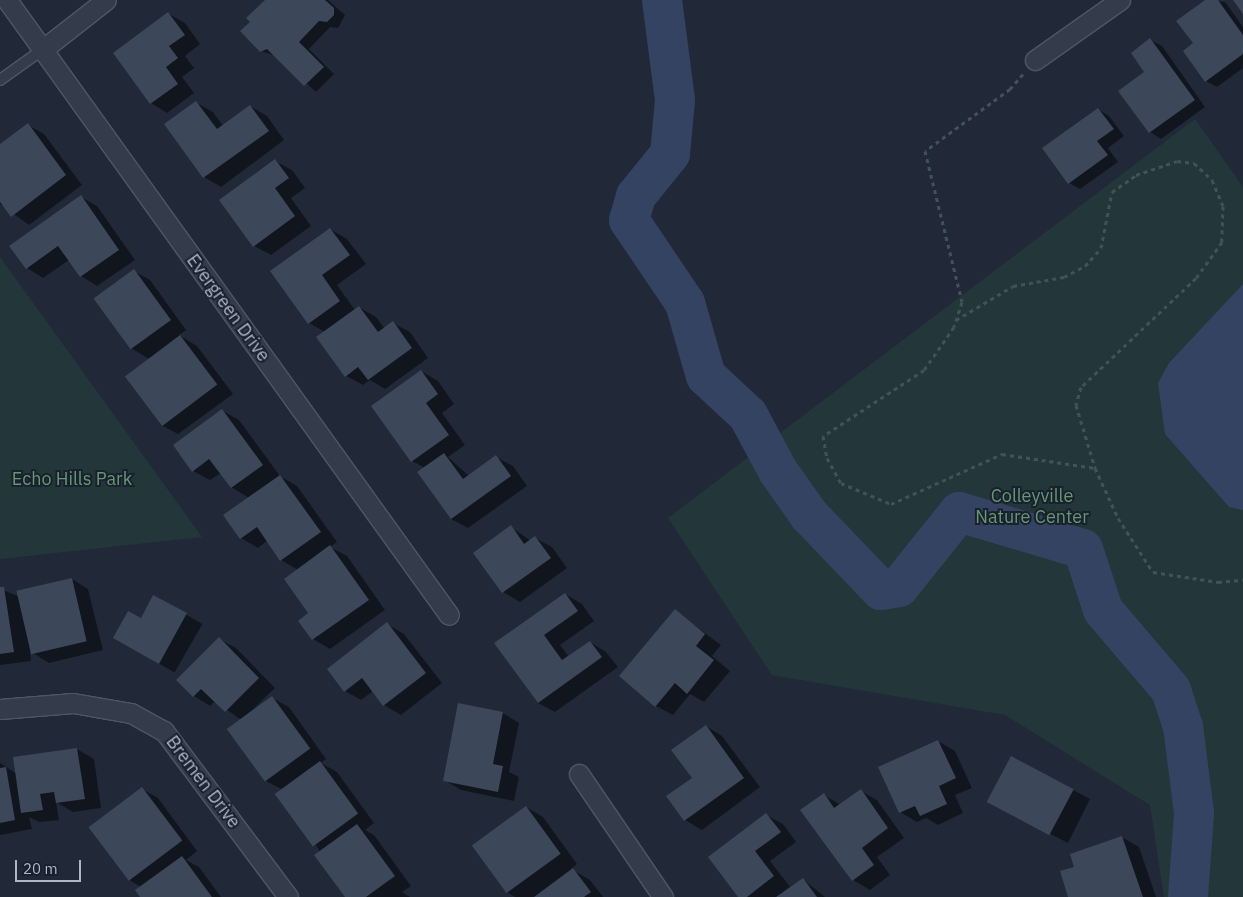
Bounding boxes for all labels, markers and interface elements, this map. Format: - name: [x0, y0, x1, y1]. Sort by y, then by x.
- street label: Evergreen Drive: [182, 250, 274, 366]
- park label: Echo Hills Park: [12, 468, 132, 490]
- park label: Colleyville Nature Center: [975, 486, 1089, 528]
- street label: Bremen Drive: [161, 732, 245, 832]
- scale bar: [18, 850, 84, 882]
- text: 20 m: [23, 859, 58, 878]

